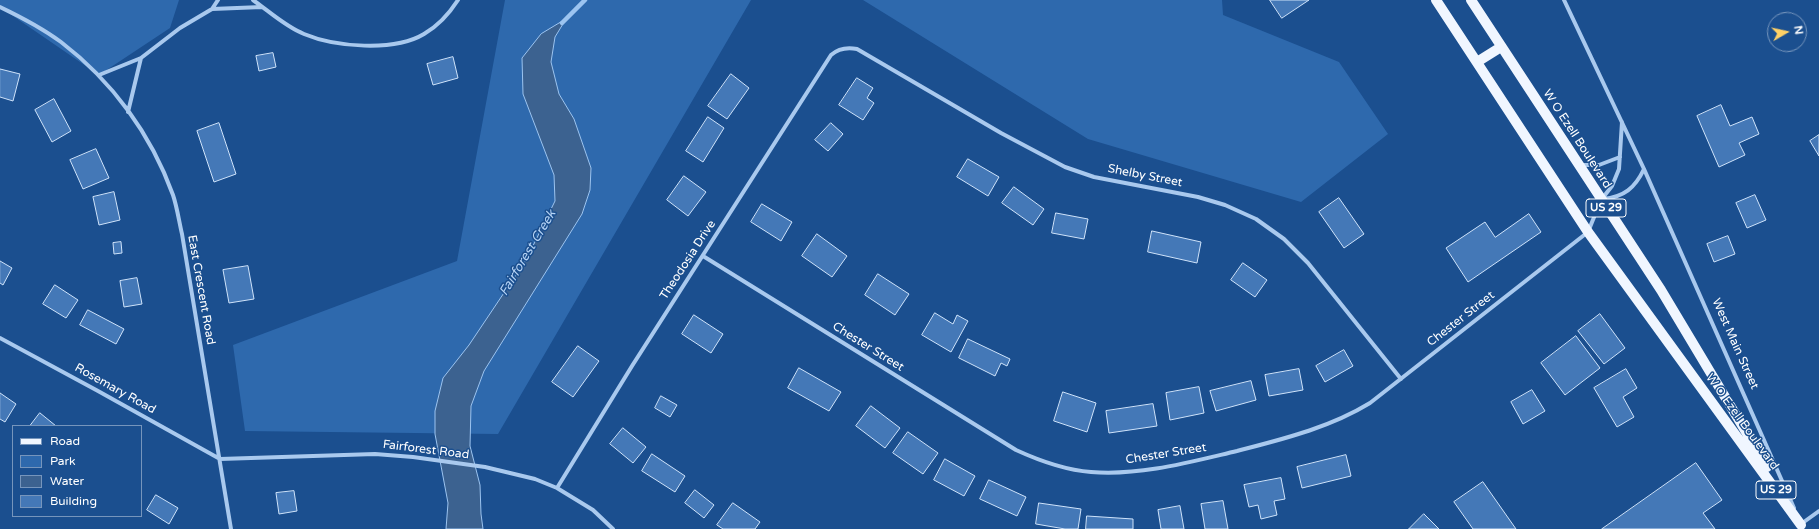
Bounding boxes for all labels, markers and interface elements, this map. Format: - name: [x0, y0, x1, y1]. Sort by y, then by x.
- north arrow: [1767, 12, 1807, 52]
- text: N: [1791, 25, 1805, 36]
- street label: W O Ezell Boulevard: [1540, 87, 1614, 191]
- street label: Shelby Street: [1106, 162, 1184, 190]
- road number: US 29: [1586, 199, 1626, 217]
- water label: Fairforest Creek: [496, 207, 560, 299]
- street label: Theodosia Drive: [657, 218, 719, 302]
- street label: East Crescent Road: [184, 234, 218, 346]
- street label: Chester Street: [1424, 288, 1498, 350]
- street label: West Main Street: [1709, 296, 1761, 392]
- street label: Chester Street: [830, 319, 906, 375]
- street label: Rosemary Road: [72, 361, 158, 417]
- street label: W O Ezell Boulevard: [1702, 371, 1782, 473]
- legend: [12, 425, 142, 517]
- text: Road: [50, 434, 80, 448]
- street label: Fairforest Road: [382, 438, 470, 462]
- street label: Chester Street: [1125, 441, 1207, 467]
- text: Park: [50, 454, 76, 468]
- text: Water: [50, 474, 84, 488]
- road number: US 29: [1756, 481, 1796, 499]
- text: Building: [50, 494, 97, 508]

